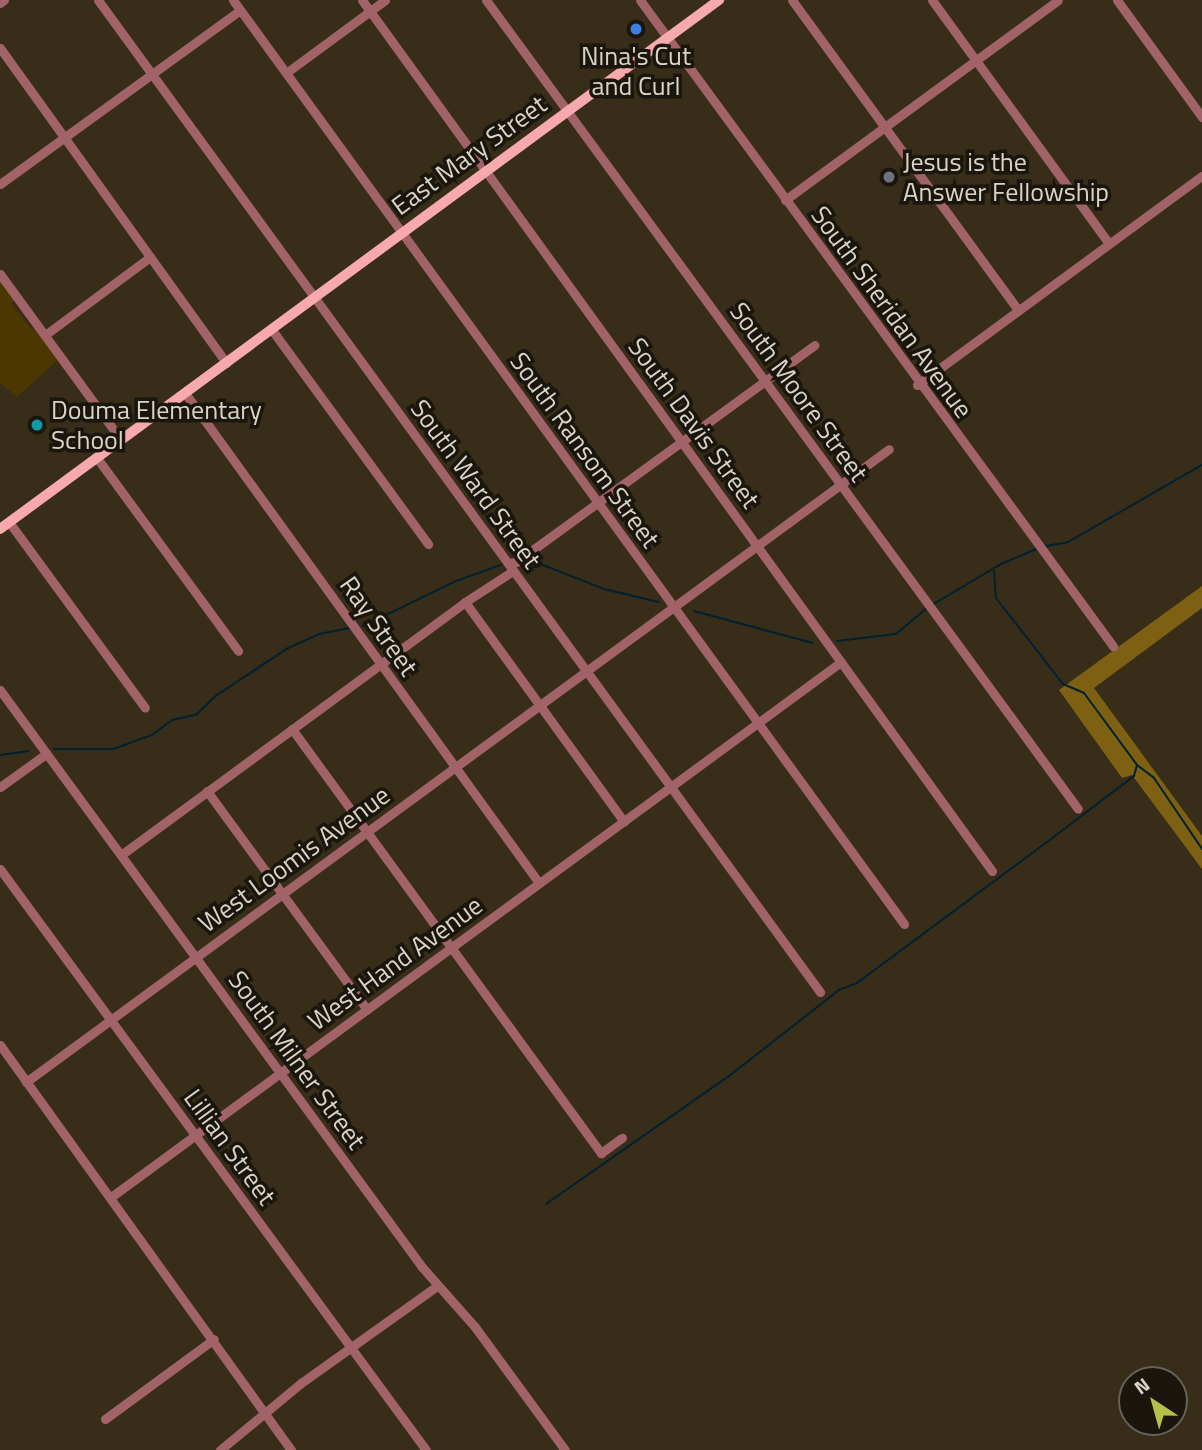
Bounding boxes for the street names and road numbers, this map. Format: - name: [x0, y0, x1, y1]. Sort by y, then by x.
- street label: East Mary Street: [386, 88, 552, 222]
- street label: South Sheridan Avenue: [805, 200, 979, 424]
- street label: South Moore Street: [723, 296, 875, 488]
- street label: South Davis Street: [622, 332, 766, 514]
- street label: South Ransom Street: [504, 346, 666, 554]
- street label: South Ward Street: [404, 393, 548, 575]
- street label: Ray Street: [333, 570, 425, 682]
- street label: West Loomis Avenue: [192, 779, 396, 939]
- street label: West Hand Avenue: [302, 889, 488, 1037]
- street label: South Milner Street: [222, 965, 372, 1155]
- street label: Lillian Street: [178, 1083, 282, 1211]

